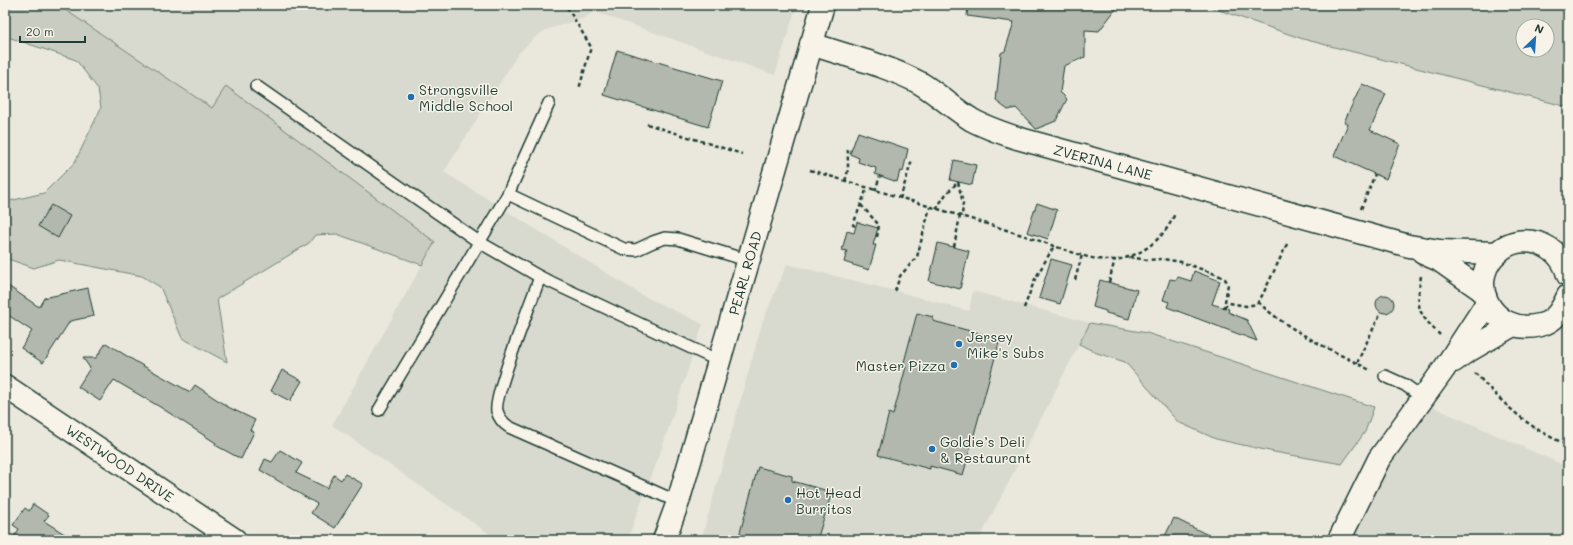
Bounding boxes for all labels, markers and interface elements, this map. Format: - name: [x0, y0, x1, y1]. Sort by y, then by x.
- scale bar: [20, 18, 85, 44]
- north arrow: [1515, 18, 1555, 58]
- text: N: [1532, 20, 1546, 37]
- text: 20 m: [26, 23, 54, 39]
- place label: Strongsville Middle School: [419, 80, 513, 115]
- marker: Strongsville Middle School: [406, 92, 416, 102]
- street label: ZVERINA LANE: [1052, 140, 1154, 184]
- street label: PEARL ROAD: [724, 229, 766, 317]
- place label: Jersey Mike's Subs: [967, 327, 1044, 362]
- marker: Jersey Mike's Subs: [954, 339, 964, 349]
- place label: Master Pizza: [856, 356, 946, 375]
- marker: Master Pizza: [949, 360, 959, 370]
- street label: WESTWOOD DRIVE: [62, 420, 178, 506]
- place label: Goldie’s Deli & Restaurant: [940, 432, 1031, 467]
- marker: Goldie’s Deli & Restaurant: [927, 444, 937, 454]
- place label: Hot Head Burritos: [796, 483, 861, 518]
- marker: Hot Head Burritos: [783, 495, 793, 505]

